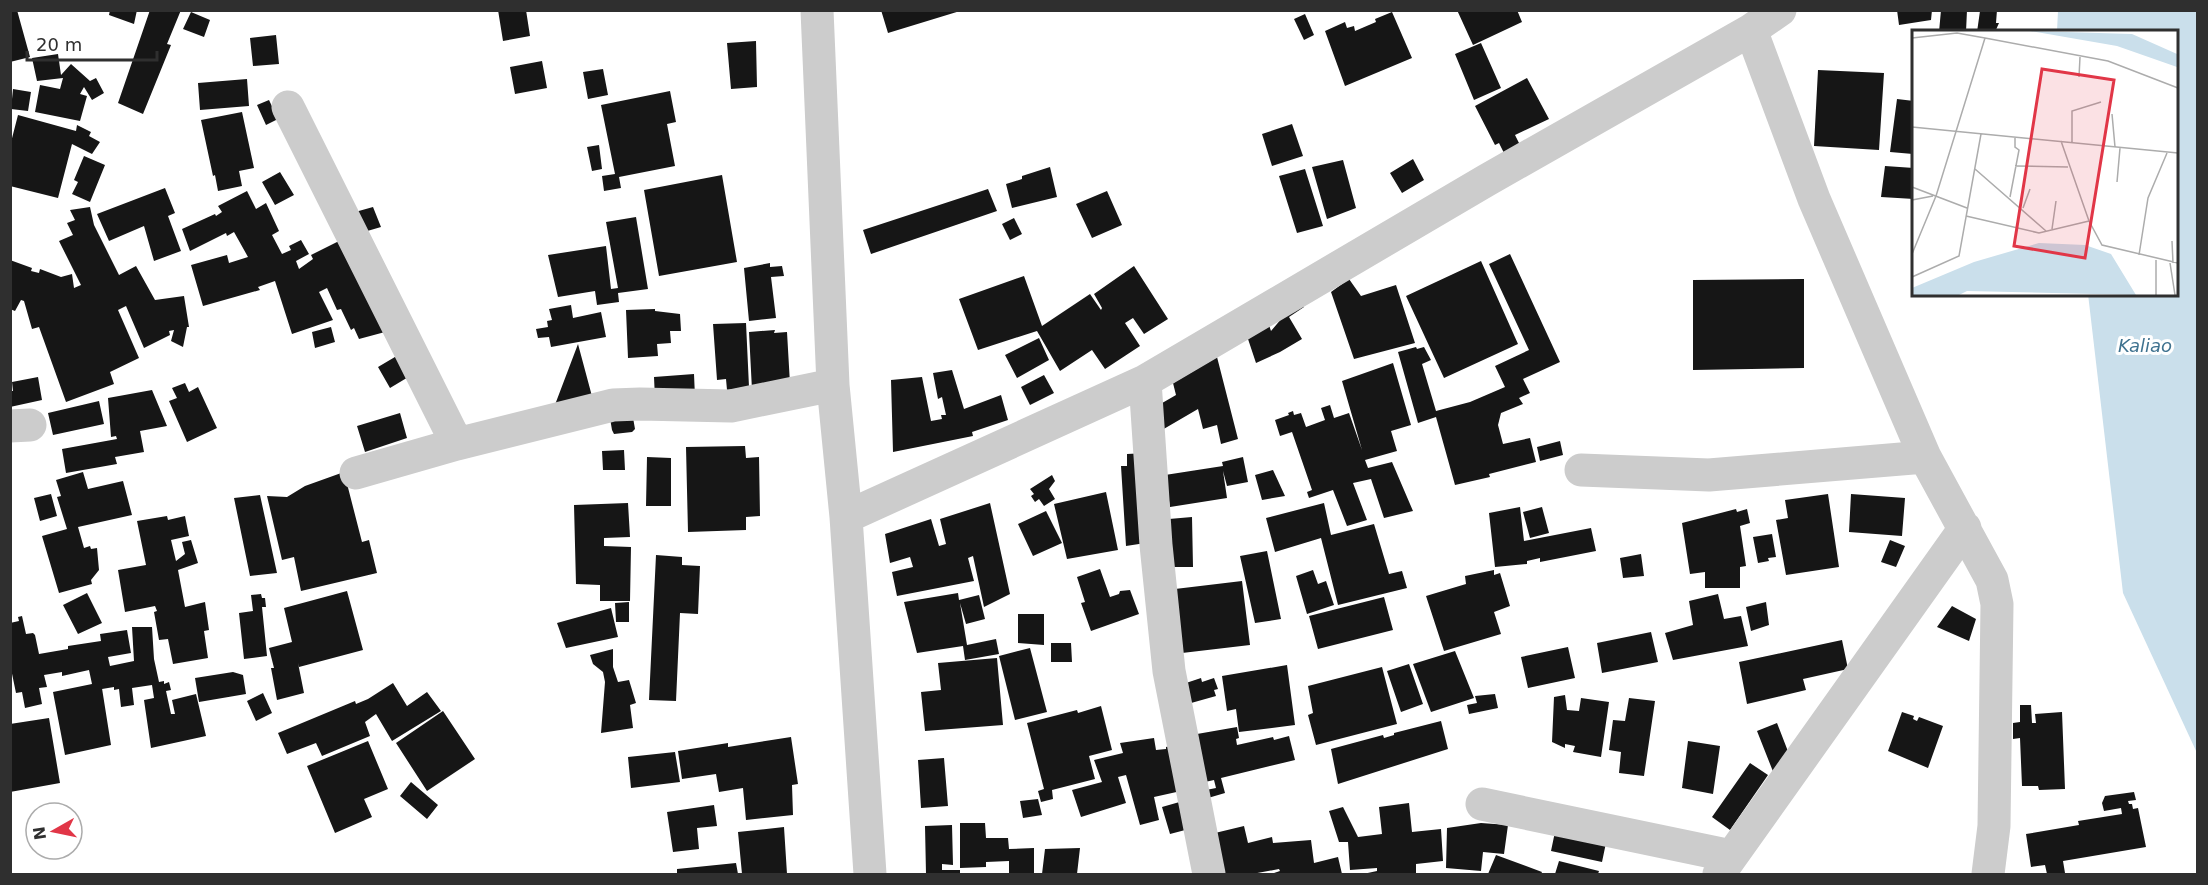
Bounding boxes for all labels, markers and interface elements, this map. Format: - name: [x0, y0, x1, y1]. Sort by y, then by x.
- scale bar: [27, 24, 158, 62]
- inset map: [1912, 30, 2178, 296]
- text: 20 m: [36, 34, 82, 55]
- water label: Kaliao: [2118, 335, 2172, 356]
- north arrow: [24, 801, 84, 861]
- text: N: [29, 825, 50, 841]

